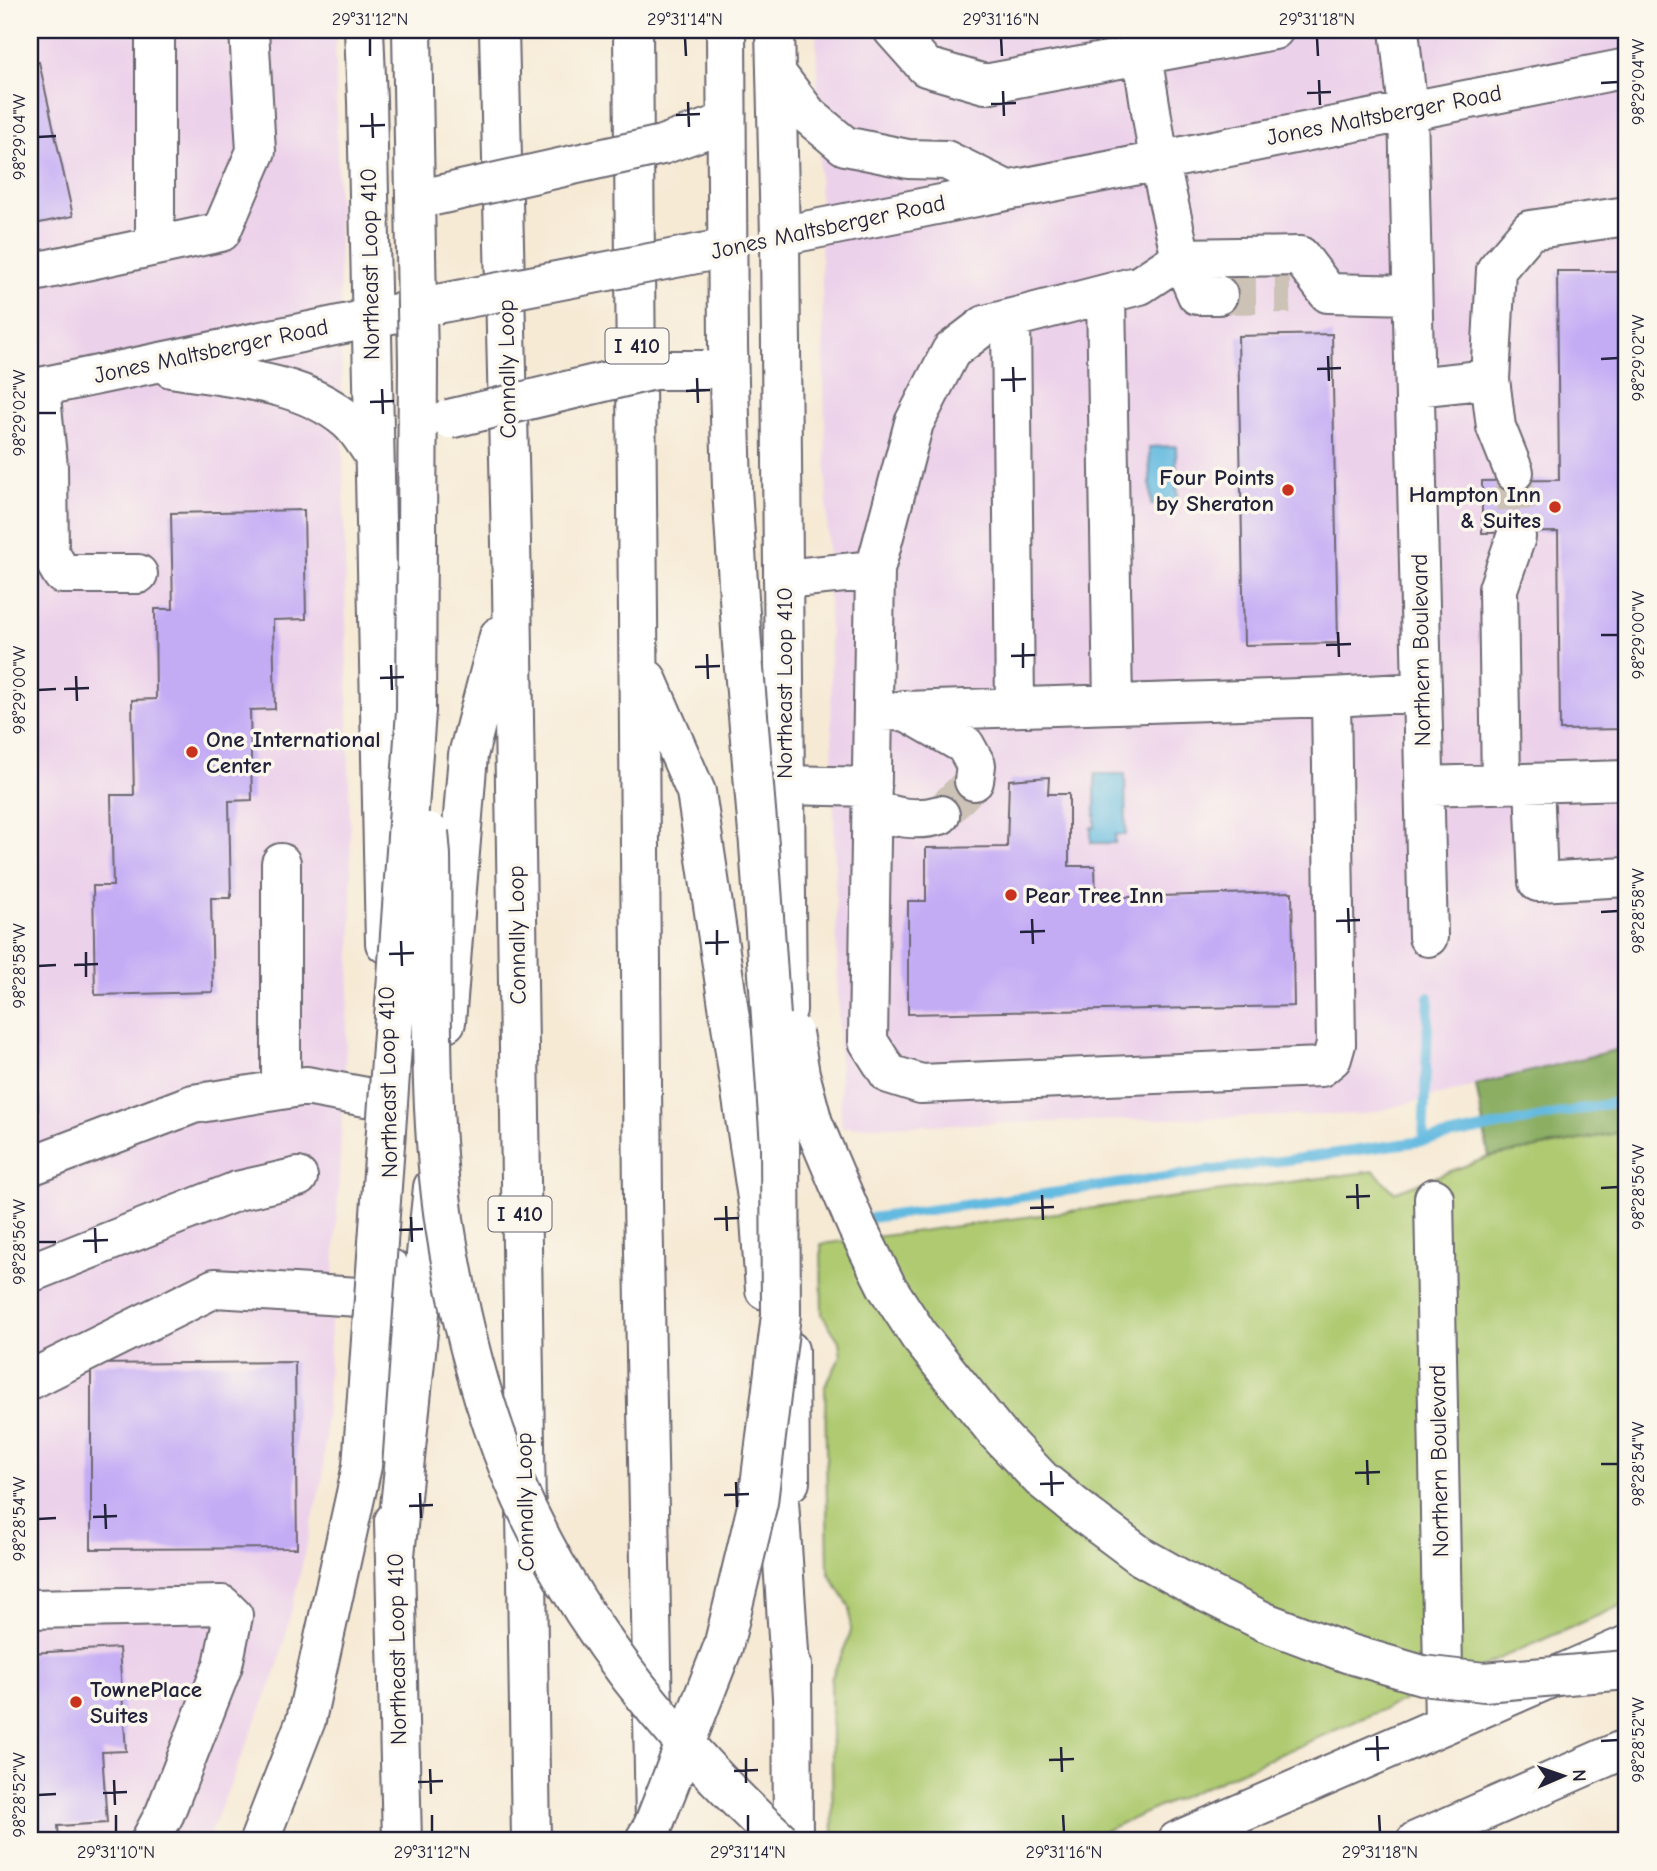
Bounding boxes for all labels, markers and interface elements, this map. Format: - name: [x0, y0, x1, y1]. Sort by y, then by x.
- text: 29°31'12"N: [332, 9, 408, 30]
- text: 29°31'14"N: [647, 9, 723, 30]
- text: 29°31'16"N: [963, 9, 1039, 30]
- text: 29°31'18"N: [1279, 9, 1355, 30]
- text: 98°29'04"W: [1628, 39, 1649, 125]
- street label: Jones Maltsberger Road: [1264, 79, 1504, 151]
- text: 98°29'04"W: [9, 94, 30, 180]
- street label: Northeast Loop 410: [355, 168, 385, 360]
- street label: Jones Maltsberger Road: [708, 189, 948, 265]
- street label: Connally Loop: [492, 299, 522, 439]
- street label: Jones Maltsberger Road: [91, 313, 331, 389]
- text: 98°29'02"W: [1628, 314, 1649, 401]
- road number: I 410: [606, 328, 668, 364]
- text: 98°29'02"W: [9, 369, 30, 456]
- place label: Four Points by Sheraton: [1156, 464, 1274, 517]
- place label: Hampton Inn & Suites: [1409, 481, 1541, 534]
- marker: Four Points by Sheraton: [1280, 482, 1296, 498]
- marker: Hampton Inn & Suites: [1547, 499, 1563, 515]
- street label: Northern Boulevard: [1406, 553, 1436, 747]
- street label: Northeast Loop 410: [771, 587, 798, 779]
- text: 98°29'00"W: [1628, 590, 1649, 679]
- text: 98°29'00"W: [9, 645, 30, 734]
- place label: One International Center: [206, 726, 381, 779]
- marker: One International Center: [184, 744, 200, 760]
- street label: Connally Loop: [502, 865, 532, 1005]
- text: 98°28'58"W: [1628, 868, 1649, 954]
- place label: Pear Tree Inn: [1025, 882, 1164, 909]
- marker: Pear Tree Inn: [1003, 887, 1019, 903]
- text: 98°28'58"W: [9, 923, 30, 1009]
- street label: Northeast Loop 410: [373, 986, 403, 1178]
- text: 98°28'56"W: [1628, 1144, 1649, 1230]
- road number: I 410: [489, 1196, 552, 1232]
- text: 98°28'56"W: [9, 1199, 30, 1285]
- street label: Northern Boulevard: [1424, 1364, 1454, 1558]
- text: 98°28'54"W: [1628, 1421, 1649, 1506]
- street label: Connally Loop: [510, 1432, 540, 1572]
- text: 98°28'54"W: [9, 1476, 30, 1561]
- street label: Northeast Loop 410: [382, 1553, 412, 1745]
- place label: TownePlace Suites: [90, 1676, 202, 1729]
- marker: TownePlace Suites: [68, 1694, 84, 1710]
- text: 98°28'52"W: [1628, 1697, 1649, 1783]
- north arrow: [1528, 1742, 1598, 1812]
- text: 98°28'52"W: [9, 1752, 30, 1838]
- text: N: [1568, 1769, 1590, 1782]
- text: 29°31'10"N: [77, 1842, 155, 1863]
- text: 29°31'12"N: [394, 1842, 470, 1863]
- text: 29°31'14"N: [710, 1842, 786, 1863]
- text: 29°31'16"N: [1026, 1842, 1102, 1863]
- text: 29°31'18"N: [1342, 1842, 1418, 1863]

